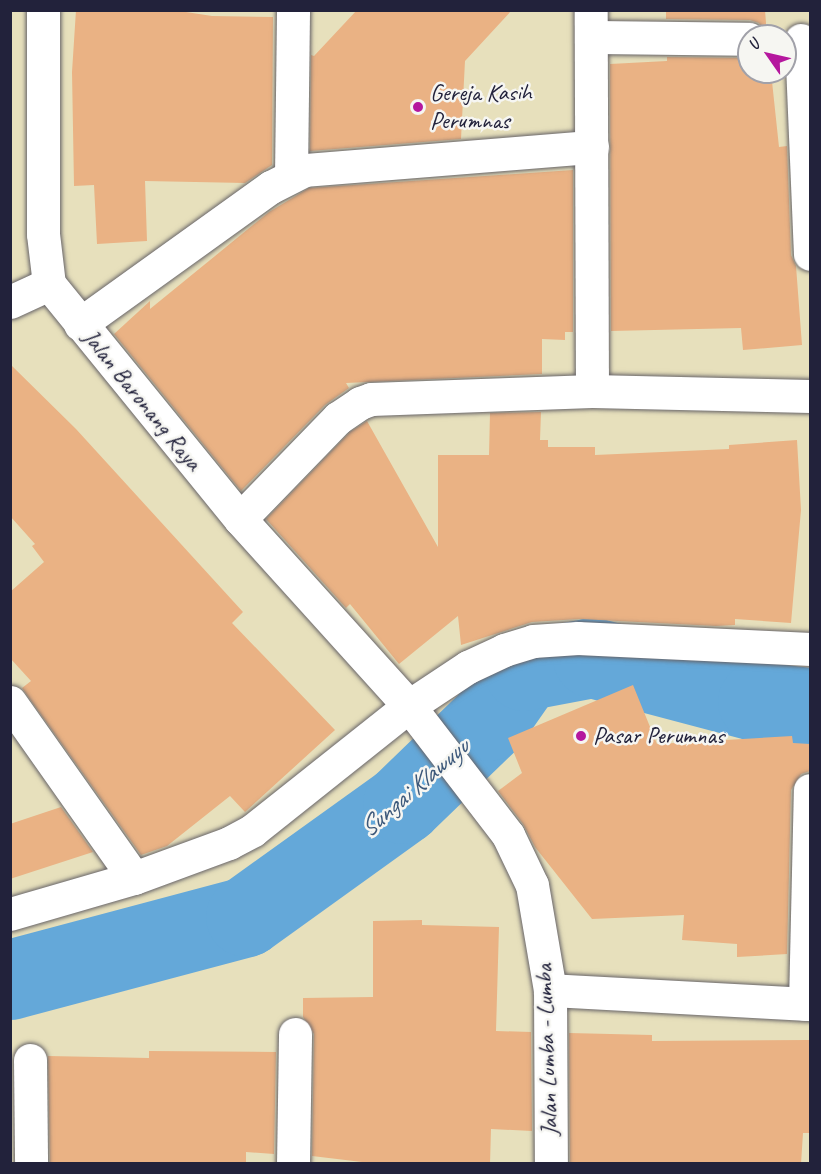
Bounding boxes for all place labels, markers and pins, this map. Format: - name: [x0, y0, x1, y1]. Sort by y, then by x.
- place label: Gereja Kasih Perumnas: [430, 79, 532, 135]
- marker: Gereja Kasih Perumnas: [411, 100, 425, 114]
- place label: Pasar Perumnas: [593, 722, 725, 750]
- marker: Pasar Perumnas: [574, 729, 588, 743]

